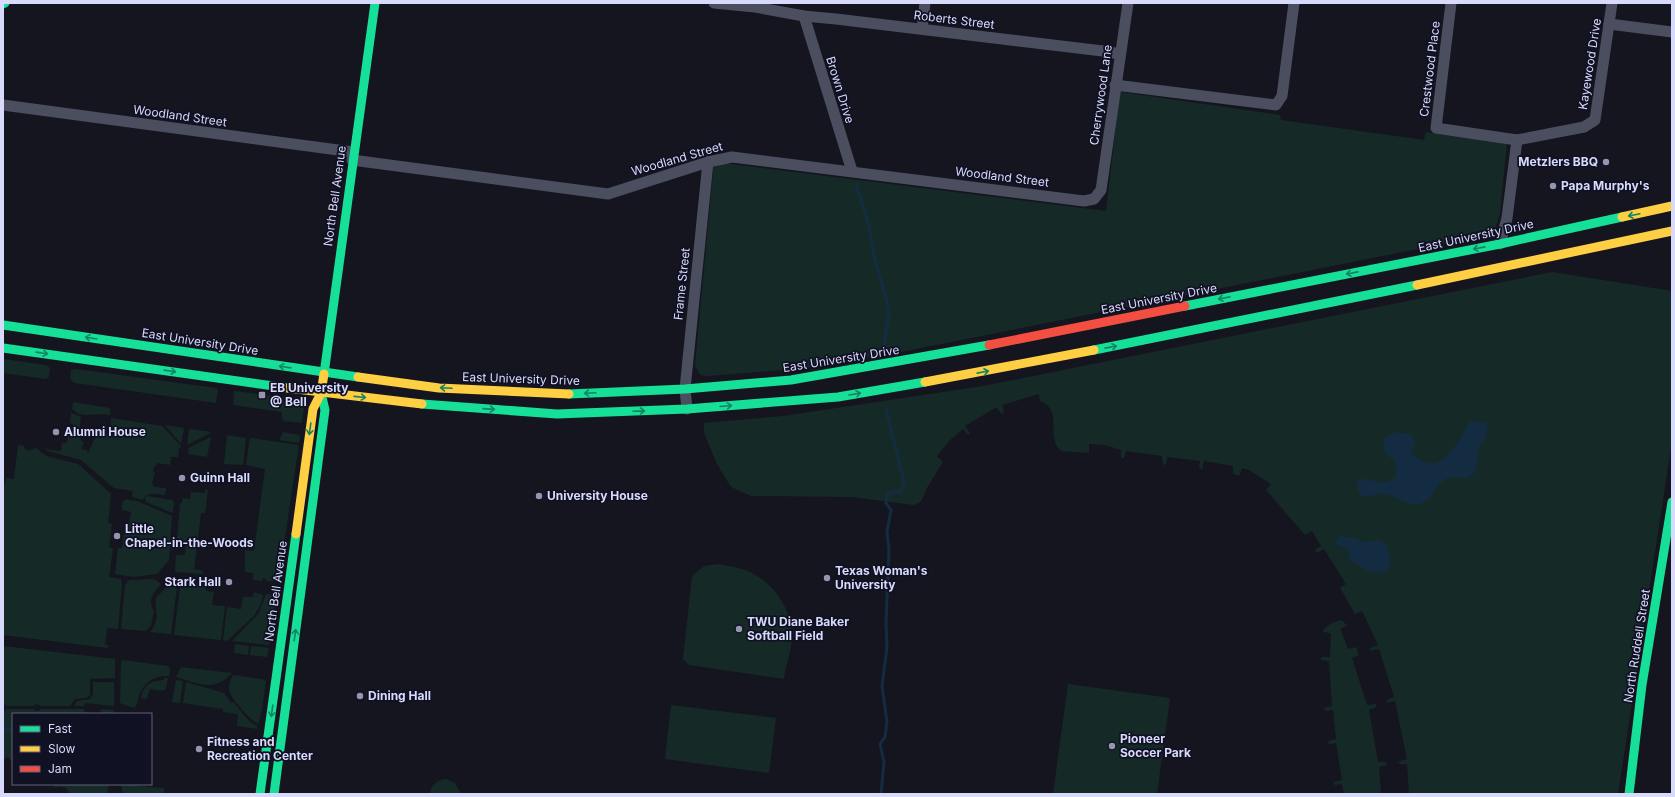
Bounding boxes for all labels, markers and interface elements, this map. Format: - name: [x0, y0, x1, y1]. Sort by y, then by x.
- street label: Roberts Street: [913, 7, 995, 32]
- street label: Kayewood Drive: [1575, 17, 1604, 111]
- street label: Crestwood Place: [1416, 20, 1443, 118]
- street label: Cherrywood Lane: [1086, 44, 1115, 146]
- street label: Brown Drive: [823, 55, 858, 125]
- street label: Woodland Street: [132, 102, 228, 130]
- street label: Woodland Street: [629, 138, 724, 179]
- street label: North Bell Avenue: [320, 145, 349, 247]
- place label: Metzlers BBQ: [1518, 154, 1598, 169]
- marker: Metzlers BBQ: [1601, 157, 1611, 167]
- street label: Woodland Street: [954, 163, 1050, 190]
- place label: Papa Murphy's: [1561, 178, 1650, 193]
- marker: Papa Murphy's: [1548, 181, 1558, 191]
- one-way arrow: [1628, 211, 1641, 219]
- street label: East University Drive: [1417, 216, 1535, 255]
- one-way arrow: [1473, 244, 1486, 252]
- street label: Frame Street: [670, 247, 693, 321]
- one-way arrow: [1346, 269, 1359, 277]
- street label: East University Drive: [1100, 280, 1218, 317]
- one-way arrow: [1218, 295, 1231, 303]
- street label: East University Drive: [141, 325, 259, 358]
- one-way arrow: [85, 334, 98, 342]
- street label: East University Drive: [782, 342, 900, 375]
- one-way arrow: [1104, 343, 1117, 351]
- one-way arrow: [35, 349, 48, 357]
- one-way arrow: [279, 363, 292, 371]
- one-way arrow: [163, 367, 176, 375]
- one-way arrow: [976, 368, 989, 376]
- street label: East University Drive: [462, 369, 580, 388]
- place label: EB University @ Bell: [270, 380, 349, 409]
- one-way arrow: [440, 384, 453, 391]
- marker: EB University @ Bell: [257, 390, 267, 400]
- one-way arrow: [584, 390, 597, 397]
- one-way arrow: [848, 390, 861, 398]
- one-way arrow: [353, 393, 366, 401]
- one-way arrow: [719, 403, 732, 410]
- one-way arrow: [482, 406, 495, 413]
- one-way arrow: [632, 407, 645, 415]
- one-way arrow: [306, 422, 314, 435]
- place label: Alumni House: [64, 424, 146, 439]
- marker: Alumni House: [51, 427, 61, 437]
- place label: Guinn Hall: [190, 470, 250, 485]
- marker: Guinn Hall: [177, 473, 187, 483]
- place label: University House: [547, 488, 648, 503]
- marker: University House: [534, 491, 544, 501]
- place label: Little Chapel-in-the-Woods: [125, 521, 254, 550]
- marker: Little Chapel-in-the-Woods: [112, 531, 122, 541]
- street label: North Bell Avenue: [261, 540, 290, 642]
- place label: Texas Woman's University: [835, 563, 928, 592]
- marker: Texas Woman's University: [822, 573, 832, 583]
- place label: Stark Hall: [164, 574, 221, 589]
- marker: Stark Hall: [224, 577, 234, 587]
- street label: North Ruddell Street: [1620, 588, 1653, 704]
- place label: TWU Diane Baker Softball Field: [747, 614, 849, 643]
- marker: TWU Diane Baker Softball Field: [734, 624, 744, 634]
- one-way arrow: [291, 629, 299, 642]
- place label: Dining Hall: [368, 688, 431, 703]
- marker: Dining Hall: [355, 691, 365, 701]
- one-way arrow: [268, 704, 275, 717]
- legend: [12, 713, 152, 785]
- text: Fast: [48, 721, 72, 736]
- place label: Pioneer Soccer Park: [1120, 731, 1191, 760]
- place label: Fitness and Recreation Center: [207, 734, 313, 763]
- text: Slow: [48, 741, 76, 756]
- marker: Pioneer Soccer Park: [1107, 741, 1117, 751]
- marker: Fitness and Recreation Center: [194, 744, 204, 754]
- text: Jam: [48, 761, 72, 776]

